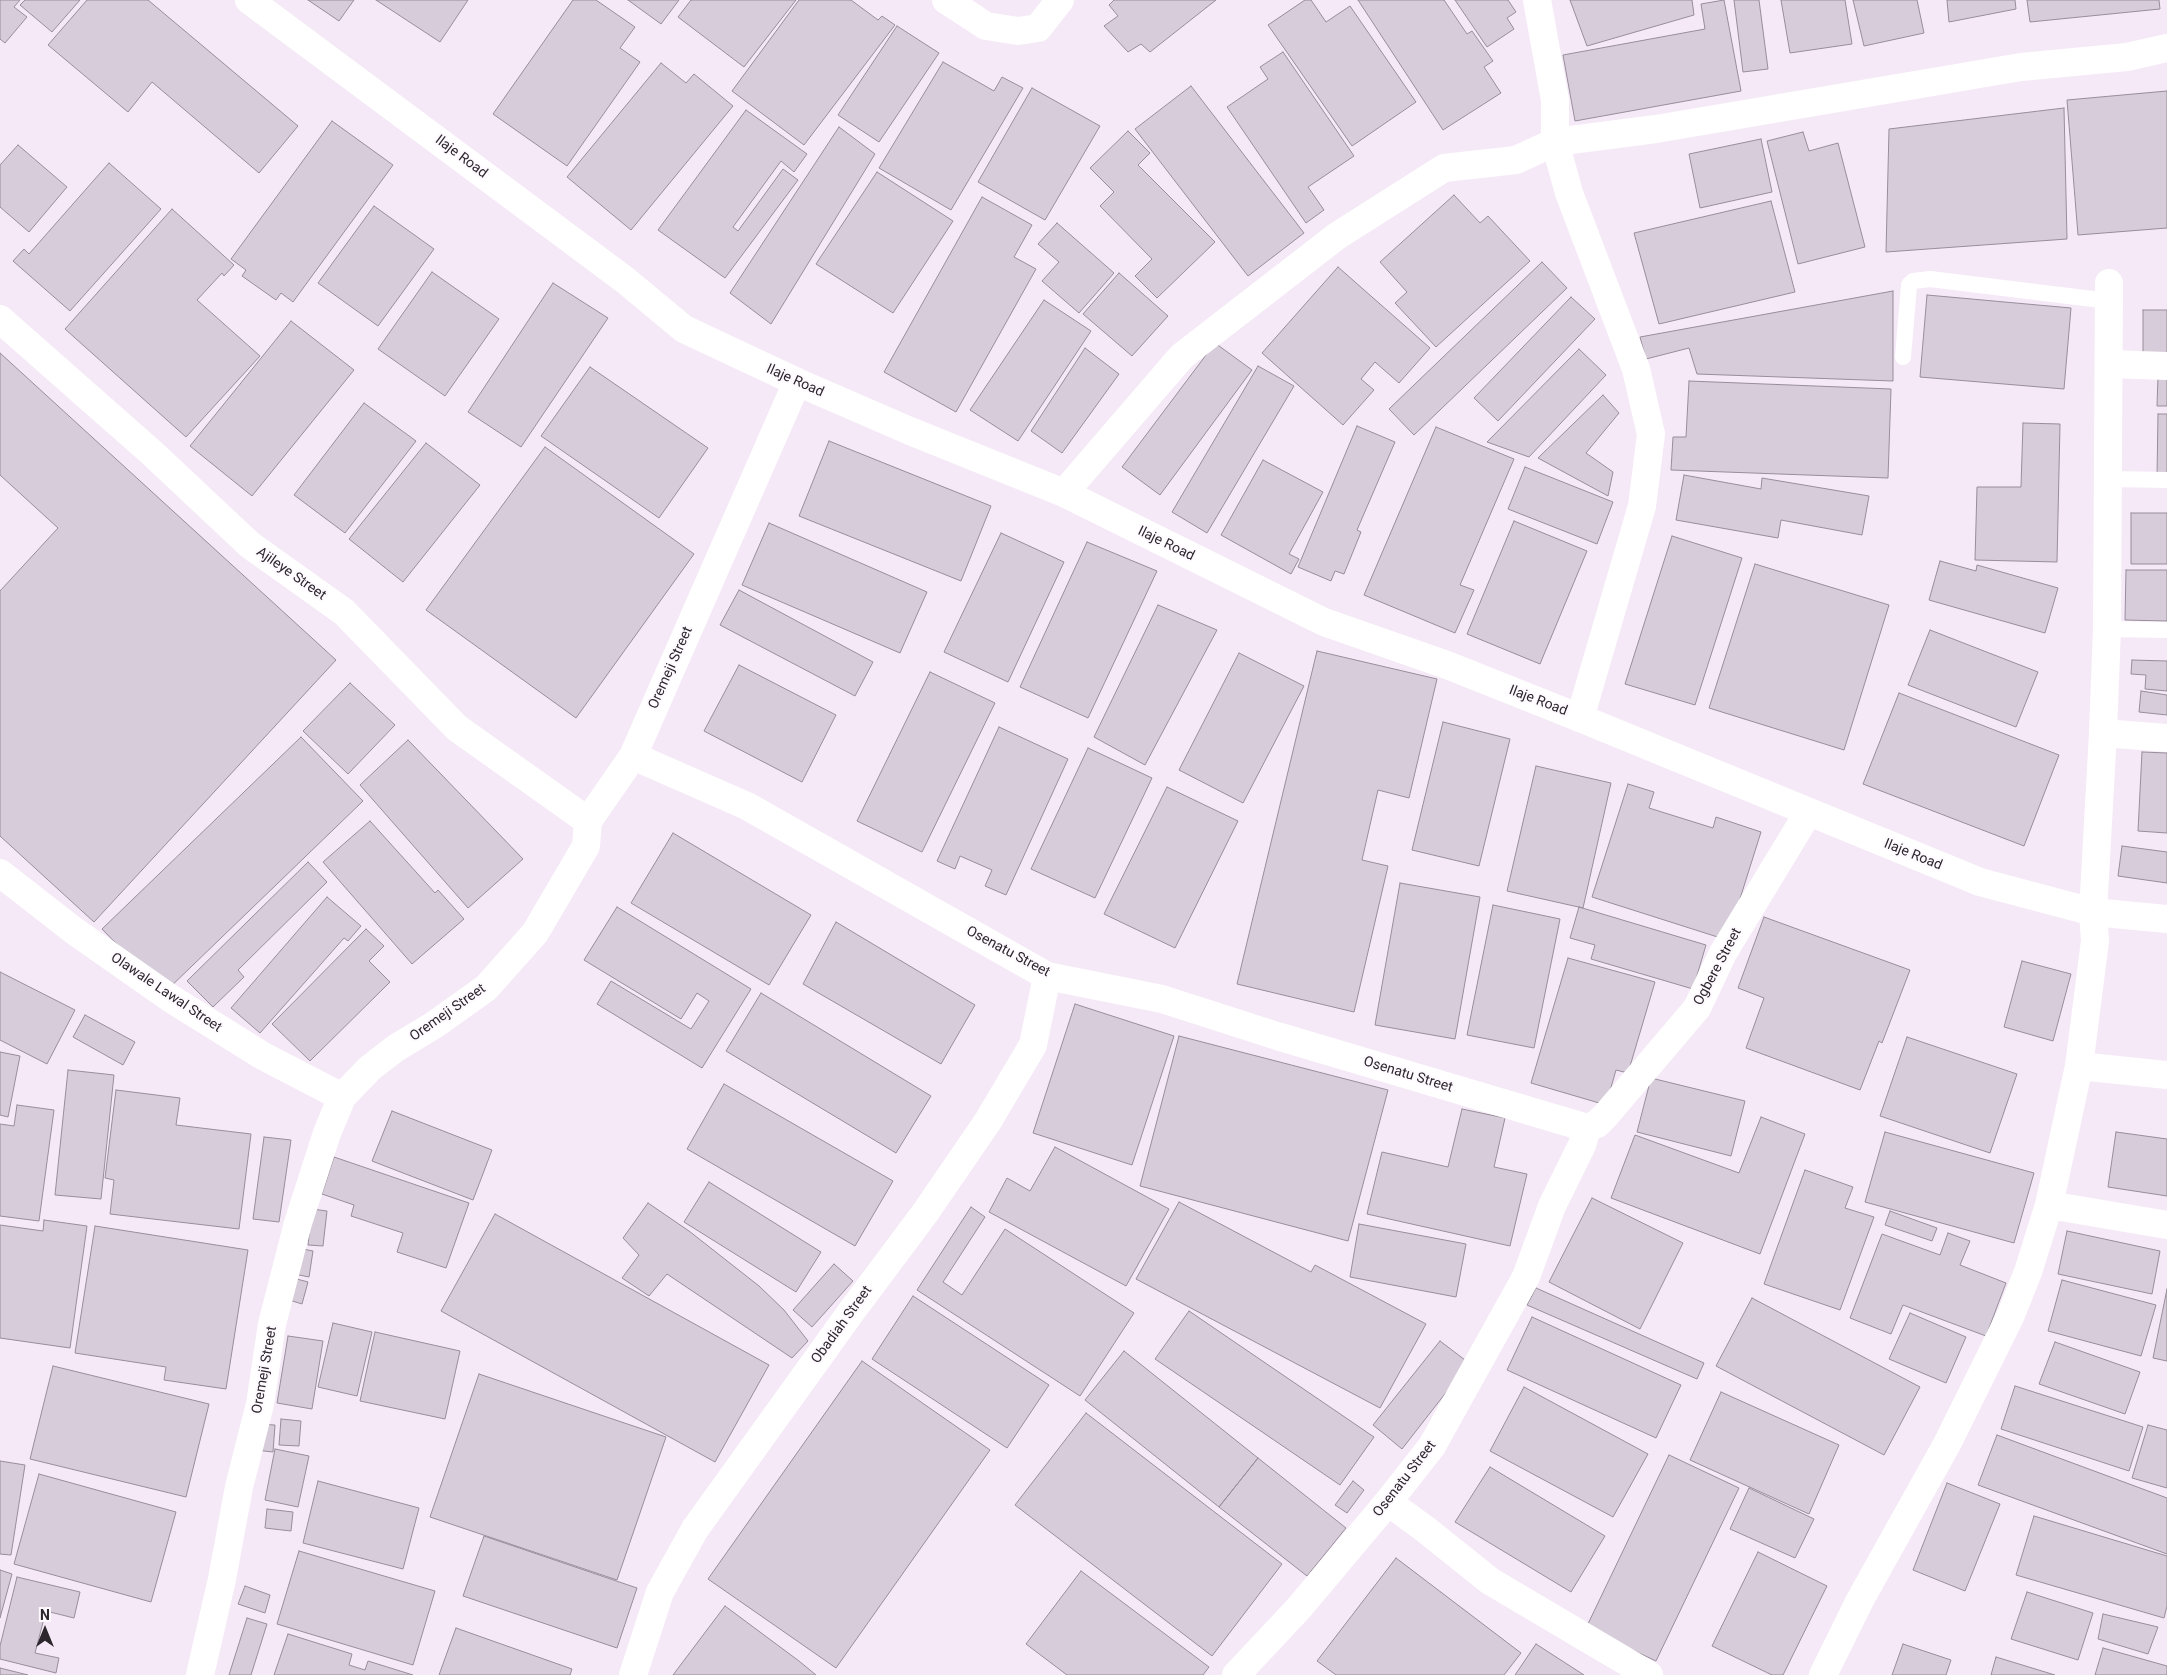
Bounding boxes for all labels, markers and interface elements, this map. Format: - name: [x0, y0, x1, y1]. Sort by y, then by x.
- street label: Ilaje Road: [432, 132, 490, 182]
- street label: Ilaje Road: [764, 361, 826, 401]
- street label: Ilaje Road: [1135, 523, 1197, 565]
- street label: Ajileye Street: [253, 544, 329, 604]
- street label: Oremeji Street: [645, 624, 697, 712]
- street label: Ilaje Road: [1506, 682, 1570, 720]
- street label: Ilaje Road: [1881, 836, 1945, 874]
- street label: Osenatu Street: [963, 923, 1053, 981]
- street label: Ogbere Street: [1691, 925, 1745, 1009]
- street label: Olawale Lawal Street: [107, 950, 225, 1036]
- street label: Oremeji Street: [407, 981, 489, 1045]
- street label: Osenatu Street: [1361, 1053, 1455, 1097]
- street label: Obadiah Street: [808, 1283, 876, 1367]
- street label: Oremeji Street: [249, 1325, 281, 1415]
- street label: Osenatu Street: [1370, 1437, 1440, 1521]
- north arrow: [20, 1605, 70, 1655]
- text: N: [40, 1607, 50, 1623]

